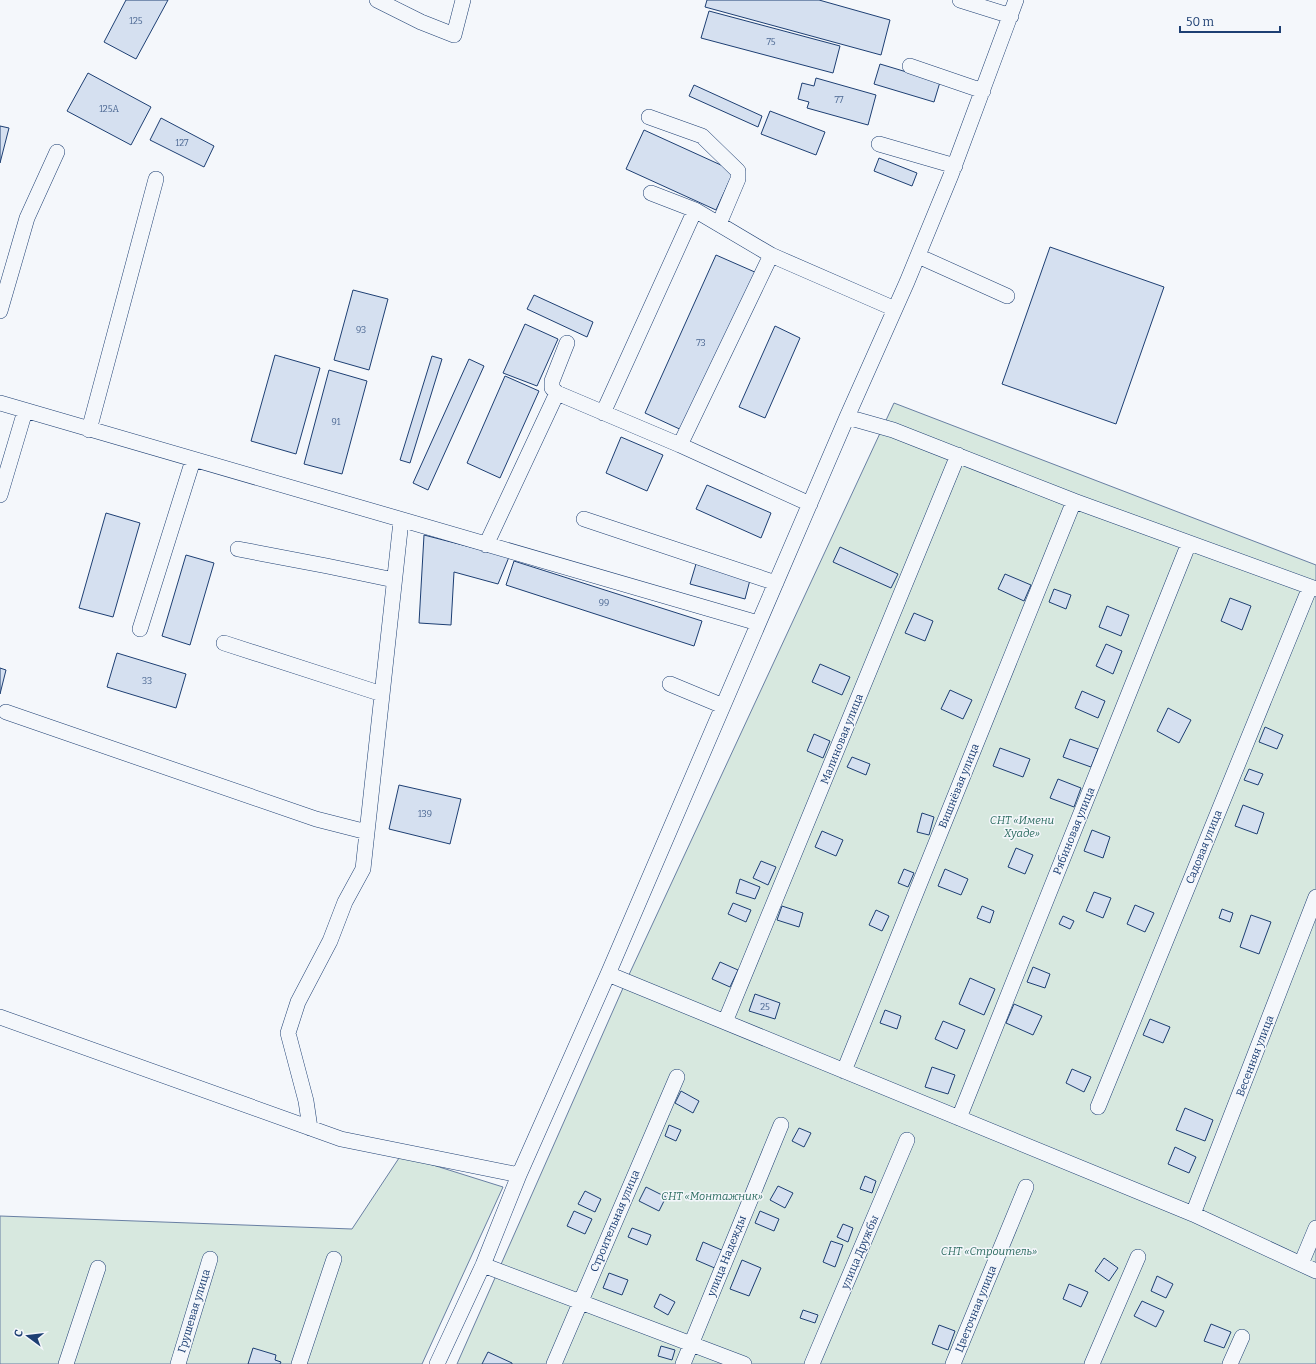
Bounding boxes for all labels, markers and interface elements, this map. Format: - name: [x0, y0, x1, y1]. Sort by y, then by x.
- scale bar: [1180, 8, 1280, 34]
- text: 50 m: [1186, 15, 1215, 29]
- house number: 125: [129, 16, 143, 26]
- house number: 75: [766, 37, 776, 47]
- house number: 77: [834, 95, 844, 105]
- house number: 125А: [99, 104, 119, 114]
- house number: 127: [176, 138, 189, 148]
- house number: 93: [356, 325, 366, 335]
- house number: 73: [696, 338, 706, 348]
- house number: 91: [332, 417, 341, 427]
- house number: 99: [599, 598, 609, 608]
- house number: 33: [142, 676, 152, 686]
- street label: Малиновая улица: [818, 692, 866, 786]
- street label: Вишнёвая улица: [936, 742, 982, 830]
- street label: Рябиновая улица: [1051, 785, 1097, 877]
- street label: Садовая улица: [1183, 808, 1225, 886]
- house number: 139: [418, 809, 432, 819]
- park label: СНТ «Имени Хуаде»: [990, 814, 1054, 840]
- house number: 25: [760, 1002, 770, 1012]
- street label: Весенняя улица: [1234, 1014, 1276, 1098]
- street label: Строительная улица: [588, 1168, 642, 1274]
- park label: СНТ «Монтажник»: [661, 1190, 763, 1203]
- street label: улица Надежды: [704, 1213, 749, 1299]
- street label: улица Дружбы: [838, 1213, 881, 1292]
- park label: СНТ «Строитель»: [941, 1245, 1037, 1258]
- street label: Цветочная улица: [953, 1264, 999, 1354]
- street label: Грушевая улица: [175, 1268, 213, 1354]
- north arrow: [8, 1316, 48, 1356]
- text: С: [12, 1328, 26, 1339]

